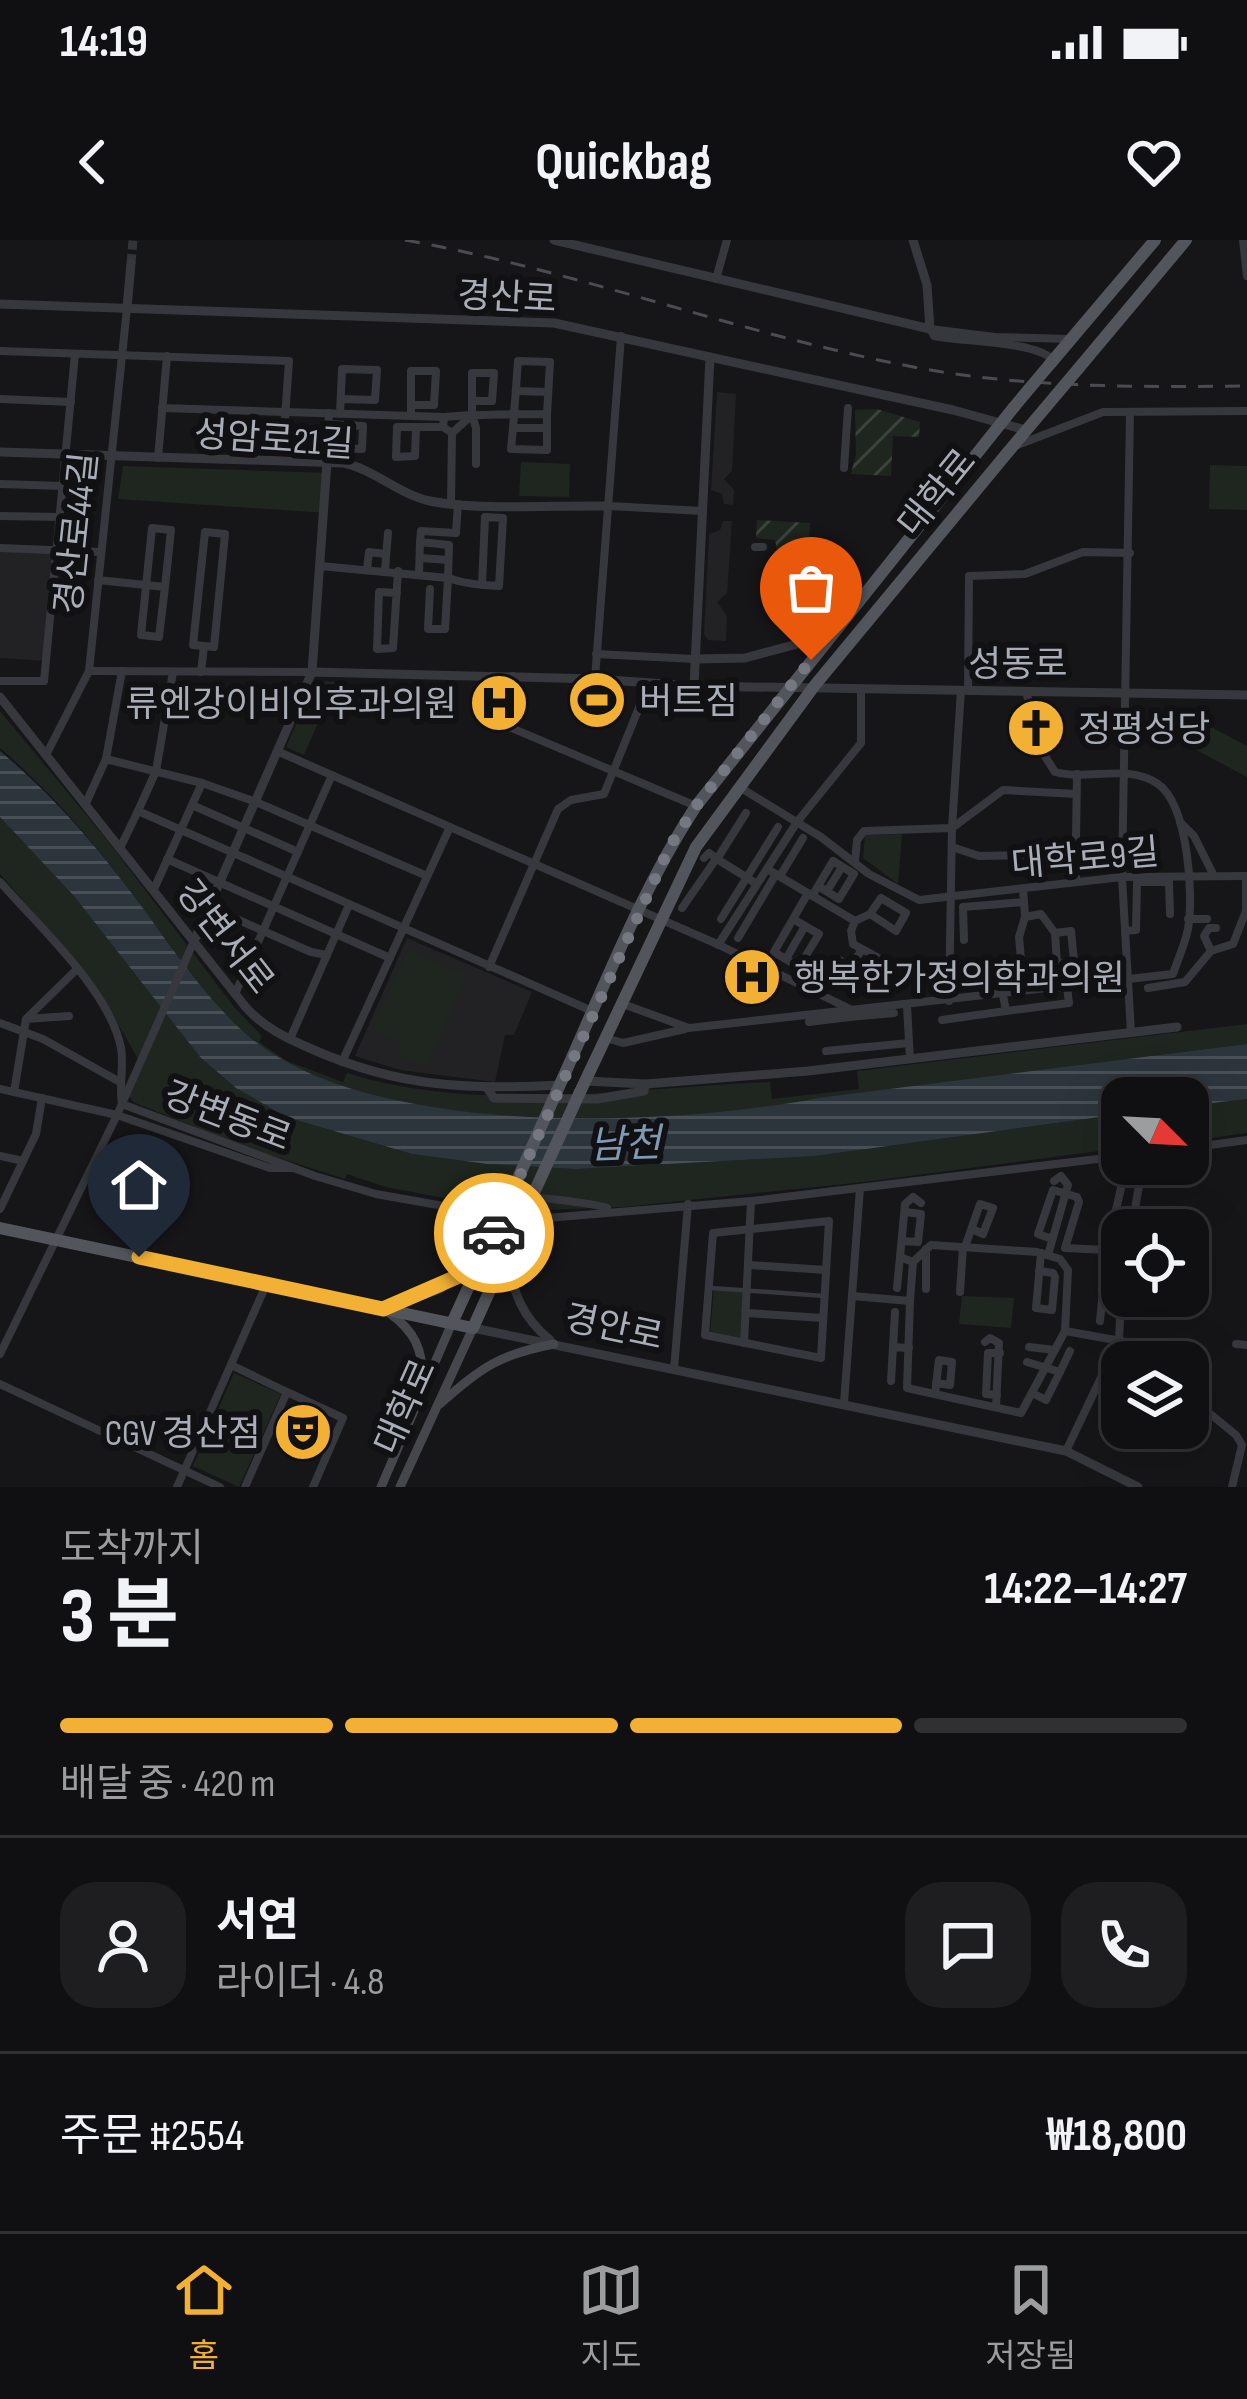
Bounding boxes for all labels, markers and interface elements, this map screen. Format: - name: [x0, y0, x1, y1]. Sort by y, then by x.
- text: 14:19: [60, 15, 148, 70]
- icon: back: [60, 129, 126, 195]
- icon: heart: [1121, 129, 1187, 195]
- text: Quickbag: [535, 130, 712, 195]
- street label: 경산로: [456, 274, 558, 323]
- street label: 성암로21길: [193, 413, 355, 468]
- street label: 대학로: [890, 441, 986, 546]
- street label: 경산로44길: [48, 450, 107, 616]
- pin: [760, 537, 862, 660]
- icon: bag: [778, 555, 844, 621]
- street label: 성동로: [968, 644, 1068, 687]
- sports icon: 버트짐: [566, 669, 628, 731]
- hospital icon: 류엔강이비인후과의원: [468, 672, 530, 734]
- place label: 버트짐: [639, 681, 738, 724]
- place label: 류엔강이비인후과의원: [126, 684, 457, 727]
- church icon: 정평성당: [1005, 697, 1067, 759]
- place label: 정평성당: [1078, 709, 1210, 752]
- street label: 대학로9길: [1009, 832, 1161, 887]
- street label: 강변서로: [166, 872, 282, 1003]
- hospital icon: 행복한가정의학과의원: [721, 946, 783, 1008]
- place label: 행복한가정의학과의원: [794, 958, 1125, 1001]
- street label: 강변동로: [158, 1074, 297, 1161]
- north arrow: [1101, 1077, 1209, 1185]
- map controls: [1101, 1077, 1209, 1449]
- water label: 남천: [588, 1121, 666, 1170]
- pin: [88, 1134, 190, 1257]
- icon: home: [106, 1152, 172, 1218]
- courier: [434, 1173, 554, 1293]
- icon: car: [461, 1200, 527, 1266]
- button: locate: [1101, 1209, 1209, 1317]
- street label: 경안로: [560, 1297, 667, 1360]
- button: layers: [1101, 1341, 1209, 1449]
- street label: 대학로: [366, 1353, 446, 1461]
- theatre icon: CGV 경산점: [272, 1401, 334, 1463]
- place label: CGV 경산점: [105, 1413, 261, 1456]
- text: 도착까지: [60, 1526, 204, 1573]
- text: 14:22–14:27: [984, 1562, 1187, 1617]
- text: 3 분: [60, 1571, 179, 1664]
- text: 배달 중 · 420 m: [60, 1761, 275, 1808]
- button: person: [60, 1882, 186, 2008]
- button: chat: [905, 1882, 1031, 2008]
- button: phone: [1061, 1882, 1187, 2008]
- text: 서연: [216, 1894, 299, 1949]
- text: 라이더 · 4.8: [216, 1959, 384, 2006]
- text: 주문 #2554: [60, 2109, 244, 2164]
- text: ₩18,800: [1047, 2109, 1187, 2164]
- tab: 홈: [171, 2257, 237, 2377]
- tab: 지도: [578, 2257, 644, 2377]
- tab: 저장됨: [985, 2257, 1076, 2377]

